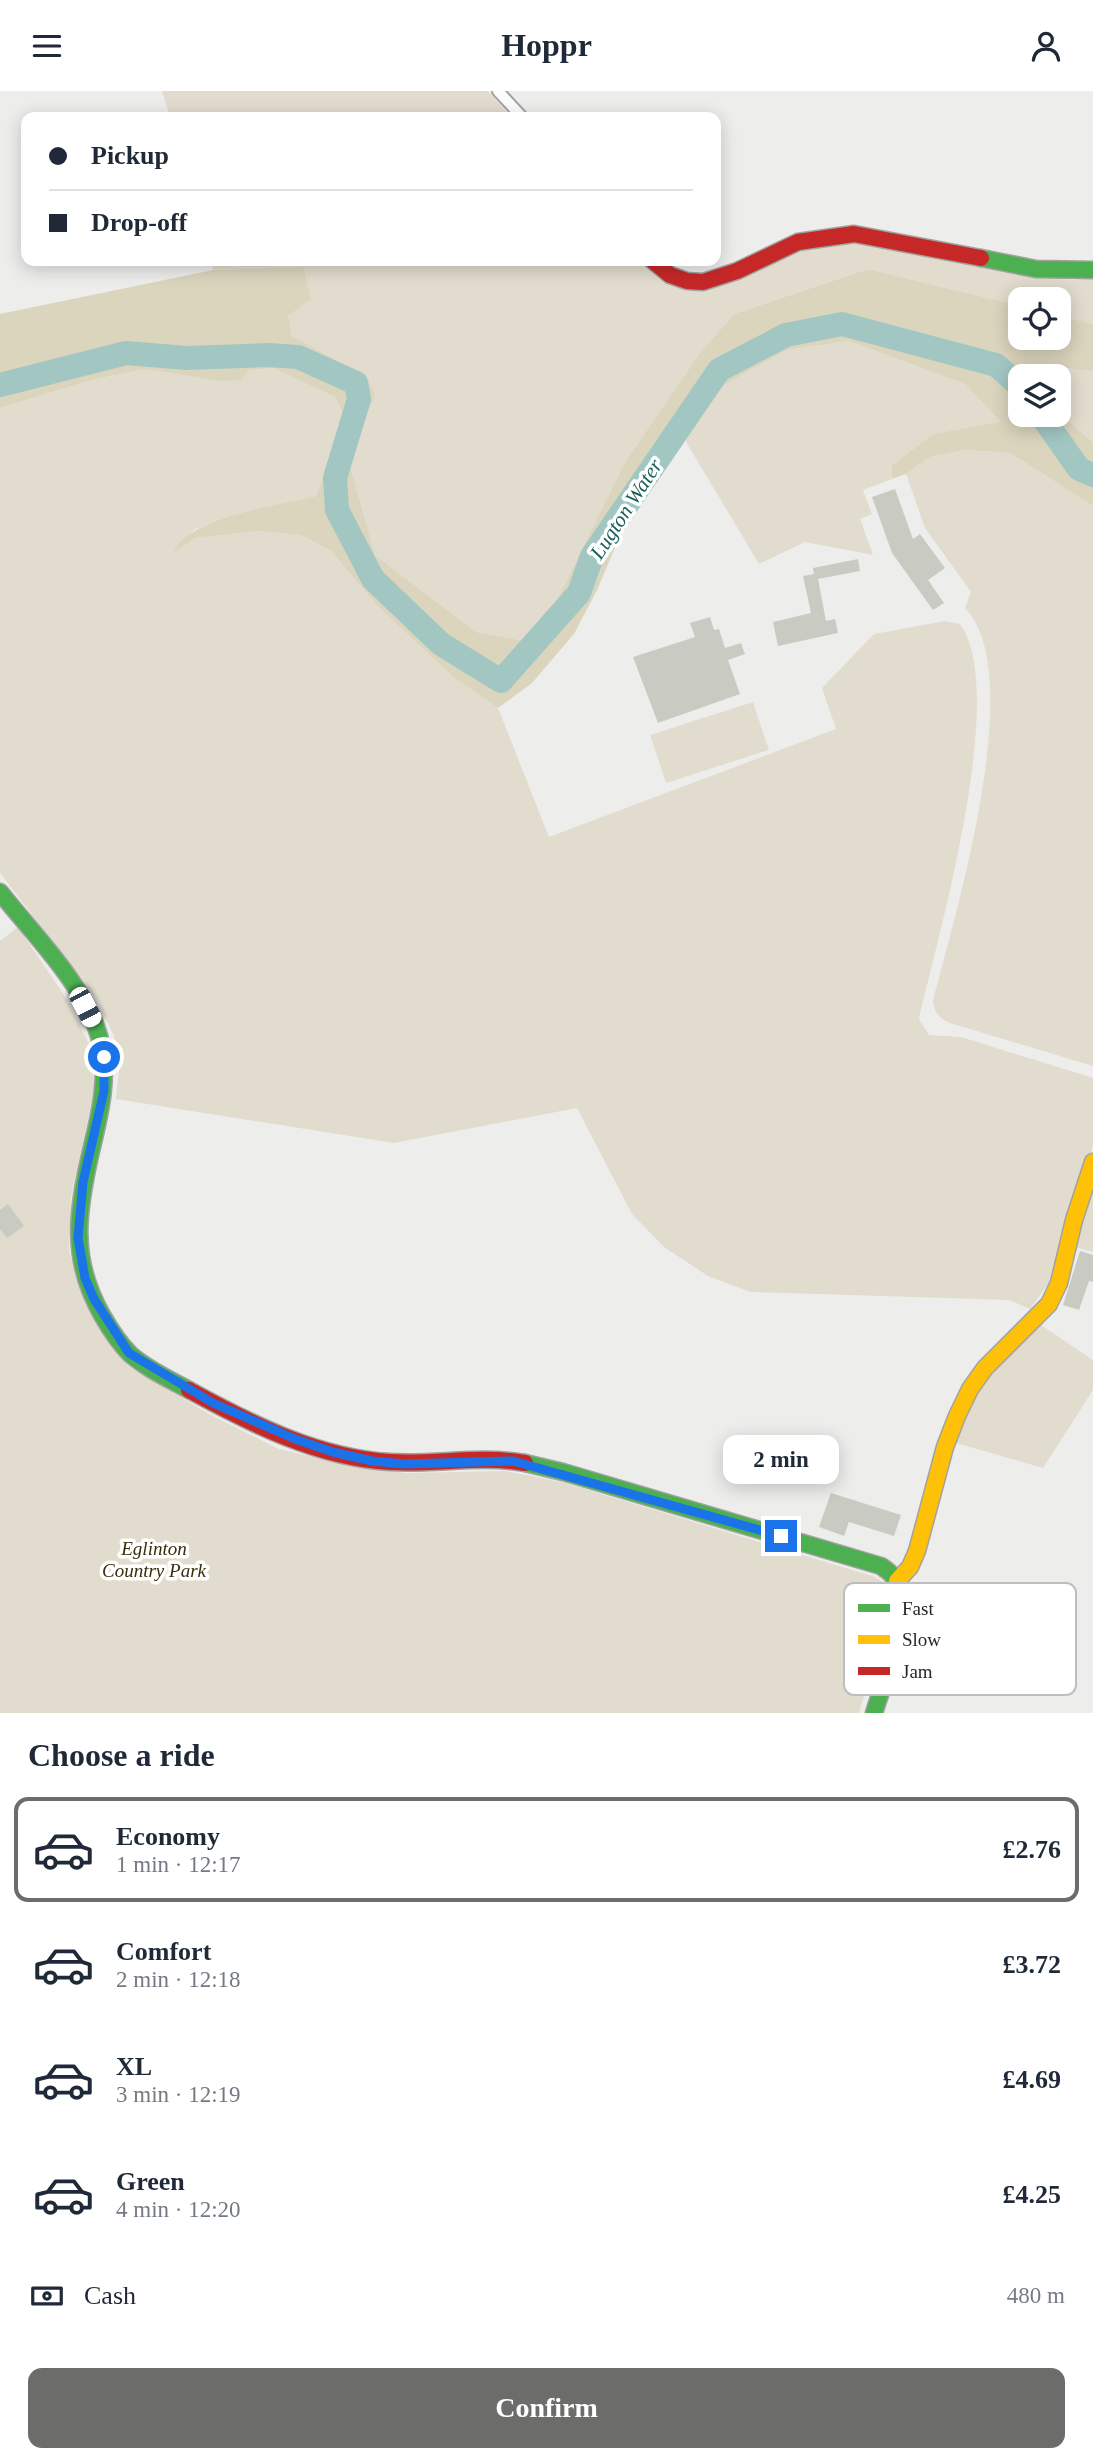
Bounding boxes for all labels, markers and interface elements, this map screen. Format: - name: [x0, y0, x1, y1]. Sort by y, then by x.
- icon: menu: [28, 27, 66, 65]
- text: Hoppr: [501, 27, 592, 63]
- icon: person: [1027, 27, 1065, 65]
- text: Pickup: [91, 141, 169, 170]
- text: Drop-off: [91, 208, 187, 237]
- map controls: [1008, 287, 1071, 427]
- button: locate: [1008, 287, 1071, 350]
- button: layers: [1008, 364, 1071, 427]
- water label: Lugton Water: [584, 454, 668, 564]
- car: [66, 984, 105, 1030]
- route start: [88, 1041, 120, 1073]
- callout: 2 min: [723, 1435, 839, 1483]
- text: 2 min: [753, 1447, 809, 1472]
- route end: [765, 1520, 797, 1552]
- park label: Eglinton Country Park: [102, 1538, 207, 1581]
- legend: [844, 1583, 1076, 1695]
- text: Fast: [902, 1598, 934, 1619]
- text: Slow: [902, 1629, 941, 1650]
- text: Jam: [902, 1661, 933, 1682]
- text: Choose a ride: [28, 1737, 215, 1773]
- icon: car: [32, 1818, 95, 1881]
- text: Economy: [116, 1822, 220, 1851]
- text: £2.76: [1003, 1835, 1061, 1864]
- text: 1 min · 12:17: [116, 1852, 241, 1877]
- icon: car: [32, 1933, 95, 1996]
- text: Comfort: [116, 1937, 211, 1966]
- text: £3.72: [1003, 1950, 1061, 1979]
- text: 2 min · 12:18: [116, 1967, 241, 1992]
- icon: car: [32, 2048, 95, 2111]
- text: XL: [116, 2052, 152, 2081]
- text: £4.69: [1003, 2065, 1061, 2094]
- text: 3 min · 12:19: [116, 2082, 241, 2107]
- icon: car: [32, 2163, 95, 2226]
- text: Green: [116, 2167, 185, 2196]
- text: £4.25: [1003, 2180, 1061, 2209]
- text: 4 min · 12:20: [116, 2197, 241, 2222]
- icon: cash: [28, 2277, 66, 2315]
- text: Cash: [84, 2281, 136, 2310]
- text: 480 m: [1007, 2283, 1065, 2308]
- button: Confirm: [28, 2368, 1065, 2448]

